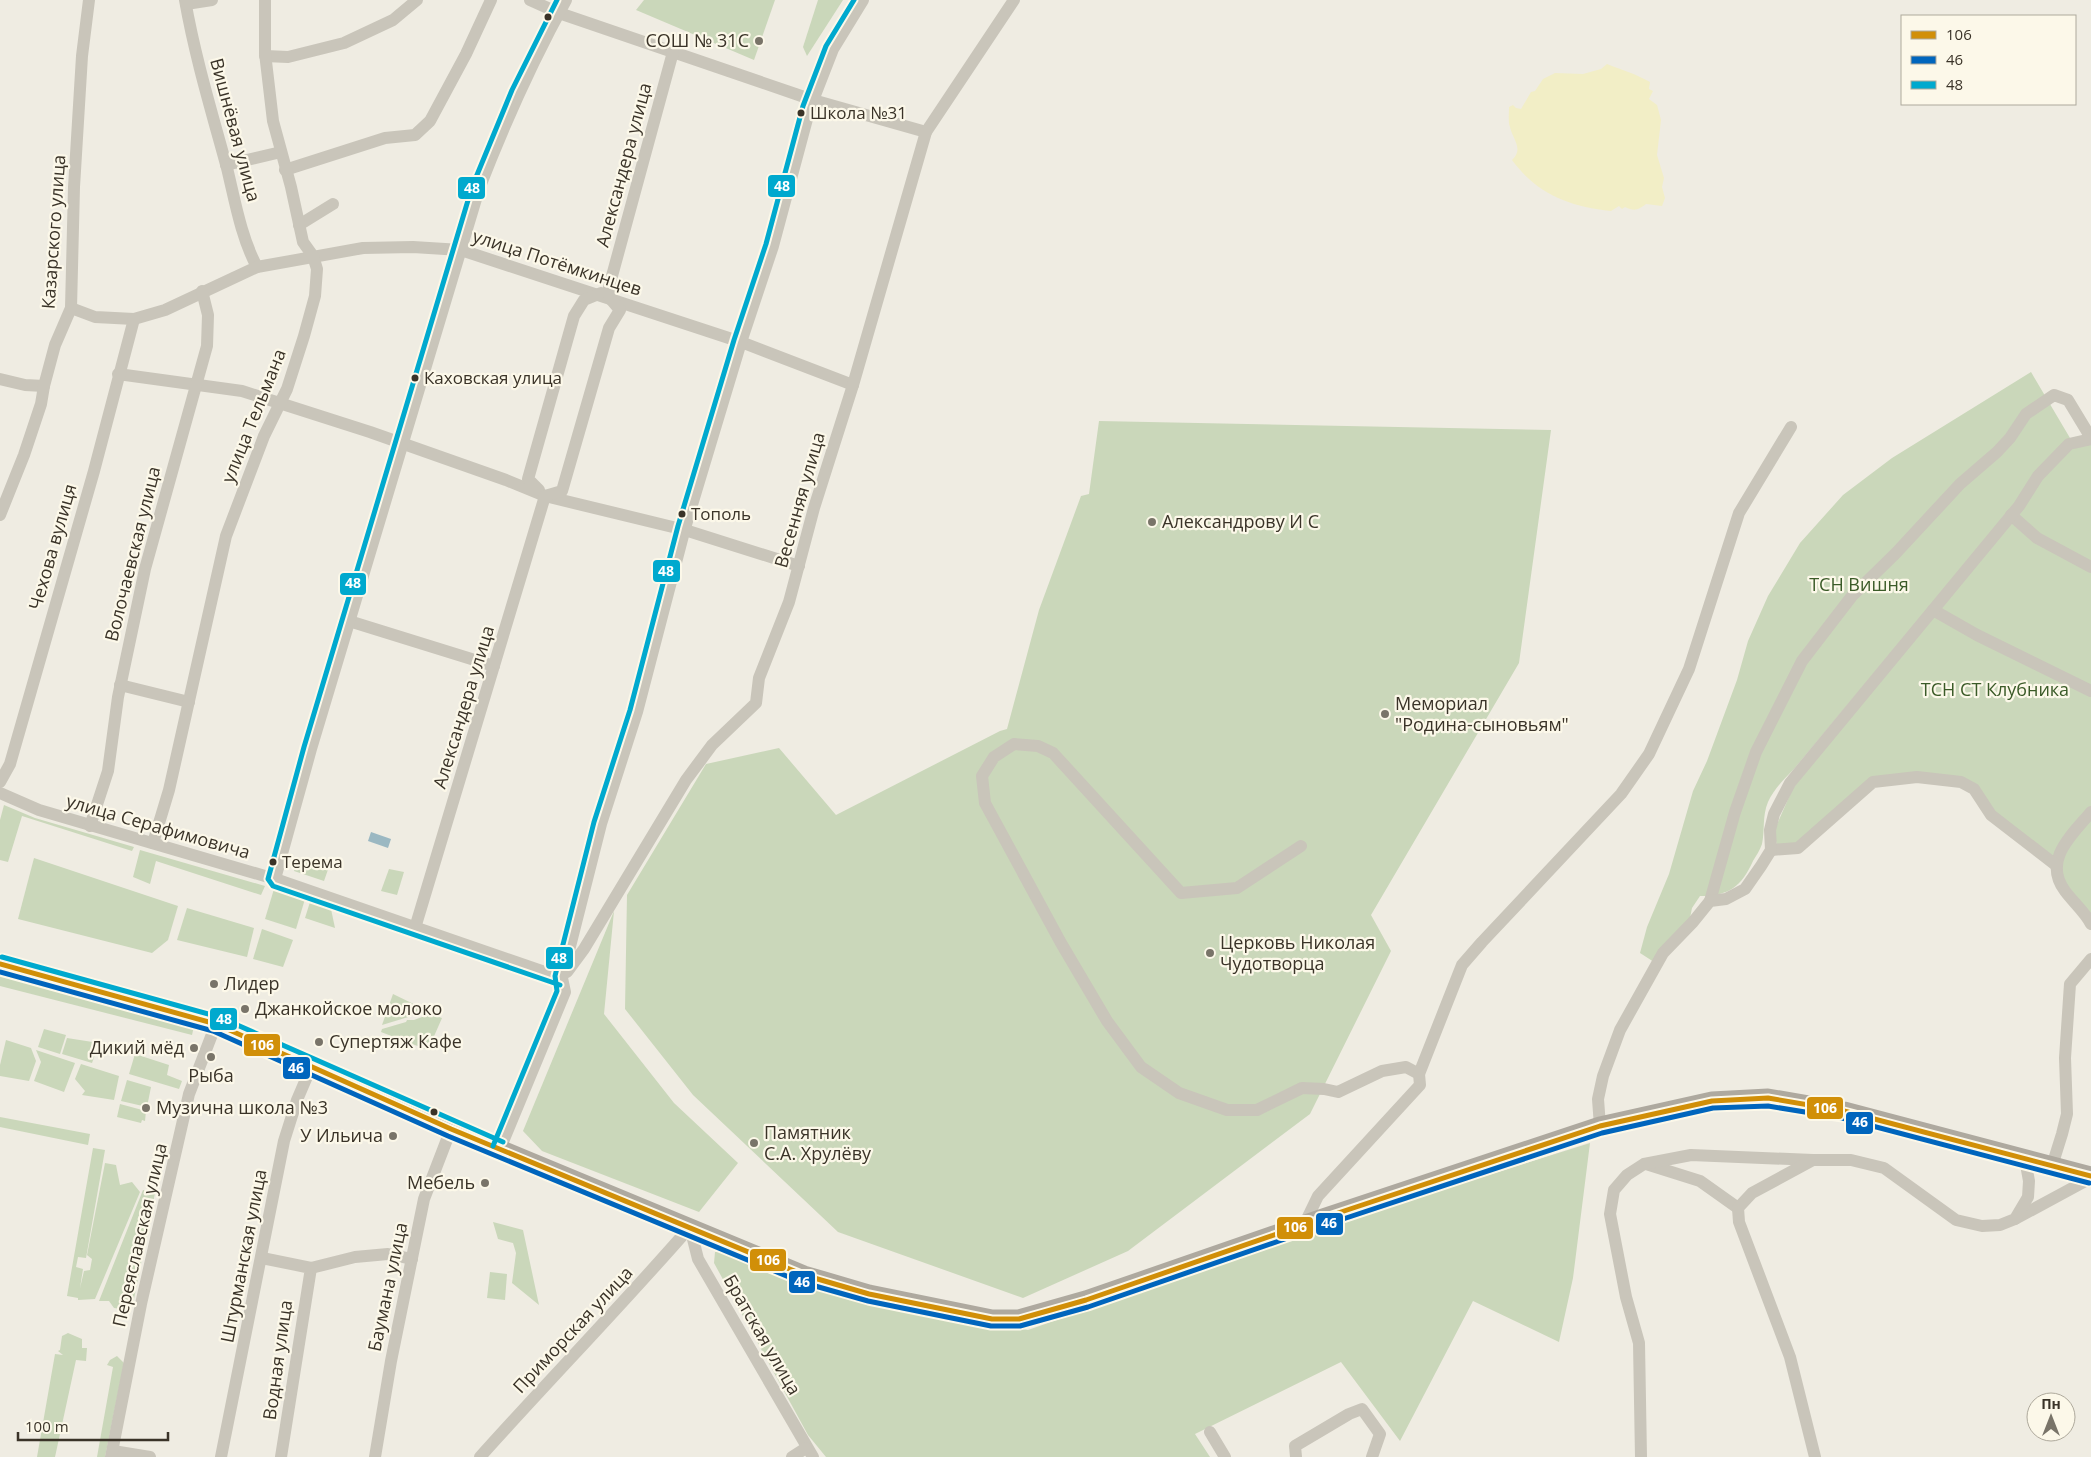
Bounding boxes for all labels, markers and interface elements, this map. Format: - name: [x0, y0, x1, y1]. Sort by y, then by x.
- unlabelled marker: [543, 12, 553, 22]
- legend: [1901, 15, 2076, 105]
- text: 106: [1946, 24, 1972, 44]
- place label: СОШ № 31С: [645, 28, 749, 52]
- marker: СОШ № 31С: [753, 35, 765, 47]
- text: 46: [1946, 49, 1963, 69]
- street label: Вишнёвая улица: [205, 55, 267, 204]
- text: 48: [1946, 74, 1963, 94]
- street label: Александера улица: [590, 80, 657, 250]
- place label: Школа №31: [810, 101, 907, 124]
- marker: Школа №31: [796, 108, 806, 118]
- street label: Казарского улица: [36, 154, 70, 310]
- line badge: 48: [767, 174, 796, 198]
- line badge: 48: [457, 176, 486, 200]
- text: 48: [774, 176, 790, 195]
- text: 48: [464, 178, 480, 197]
- street label: улица Потёмкинцев: [470, 223, 645, 301]
- street label: улица Тельмана: [215, 345, 291, 486]
- place label: Каховская улица: [424, 366, 562, 389]
- marker: Каховская улица: [410, 373, 420, 383]
- street label: Весенняя улица: [768, 429, 830, 570]
- street label: Волочаевская улица: [99, 464, 165, 644]
- street label: Чехова вулиця: [23, 481, 82, 613]
- place label: Тополь: [691, 502, 751, 525]
- marker: Тополь: [677, 509, 687, 519]
- place label: Александрову И С: [1162, 509, 1319, 533]
- marker: Александрову И С: [1146, 516, 1158, 528]
- line badge: 48: [652, 559, 681, 583]
- text: 48: [658, 561, 674, 580]
- line badge: 48: [339, 572, 367, 596]
- park label: ТСН Вишня: [1809, 572, 1909, 596]
- text: 48: [345, 573, 361, 592]
- street label: Александера улица: [427, 622, 499, 791]
- park label: ТСН СТ Клубника: [1921, 677, 2069, 701]
- place label: Мемориал "Родина-сыновьям": [1395, 691, 1569, 736]
- marker: Мемориал "Родина-сыновьям": [1379, 708, 1391, 720]
- street label: улица Серафимовича: [64, 788, 253, 864]
- place label: Терема: [282, 850, 343, 873]
- marker: Терема: [268, 857, 278, 867]
- place label: Церковь Николая Чудотворца: [1220, 930, 1375, 975]
- line badge: 48: [545, 946, 574, 970]
- marker: Церковь Николая Чудотворца: [1204, 947, 1216, 959]
- text: 48: [551, 948, 567, 967]
- place label: Лидер: [224, 971, 280, 995]
- marker: Лидер: [208, 978, 220, 990]
- place label: Джанкойское молоко: [255, 996, 442, 1020]
- marker: Джанкойское молоко: [239, 1003, 251, 1015]
- line badge: 48: [209, 1007, 238, 1031]
- text: 48: [216, 1009, 232, 1028]
- place label: Супертяж Кафе: [329, 1029, 462, 1053]
- line badge: 106: [243, 1033, 281, 1057]
- place label: Дикий мёд: [90, 1035, 184, 1059]
- text: 106: [250, 1035, 274, 1054]
- marker: Супертяж Кафе: [313, 1036, 325, 1048]
- marker: Дикий мёд: [188, 1042, 200, 1054]
- marker: Рыба: [205, 1051, 217, 1063]
- line badge: 46: [282, 1056, 311, 1080]
- text: 46: [288, 1058, 304, 1077]
- place label: Рыба: [188, 1063, 234, 1087]
- place label: Музична школа №3: [156, 1095, 328, 1119]
- line badge: 106: [1806, 1096, 1844, 1120]
- text: 106: [1813, 1098, 1837, 1117]
- marker: Музична школа №3: [140, 1102, 152, 1114]
- unlabelled marker: [429, 1107, 439, 1117]
- line badge: 46: [1845, 1111, 1874, 1135]
- text: 46: [1852, 1112, 1868, 1131]
- place label: Памятник С.А. Хрулёву: [764, 1120, 872, 1165]
- place label: У Ильича: [300, 1123, 383, 1147]
- marker: У Ильича: [387, 1130, 399, 1142]
- marker: Памятник С.А. Хрулёву: [748, 1137, 760, 1149]
- street label: Переяславская улица: [106, 1140, 172, 1329]
- street label: Штурманская улица: [214, 1167, 272, 1345]
- place label: Мебель: [407, 1170, 475, 1194]
- marker: Мебель: [479, 1177, 491, 1189]
- line badge: 46: [1315, 1212, 1344, 1236]
- text: 46: [1321, 1213, 1337, 1232]
- line badge: 106: [1276, 1216, 1314, 1240]
- text: 106: [1283, 1217, 1307, 1236]
- street label: Баумана улица: [362, 1220, 412, 1354]
- line badge: 106: [749, 1248, 787, 1272]
- text: 106: [756, 1250, 780, 1269]
- street label: Приморская улица: [507, 1261, 637, 1398]
- street label: Братская улица: [719, 1270, 807, 1399]
- line badge: 46: [788, 1270, 816, 1294]
- text: 46: [794, 1272, 810, 1291]
- street label: Водная улица: [257, 1298, 297, 1421]
- north arrow: [2026, 1392, 2076, 1442]
- text: Пн: [2041, 1394, 2061, 1413]
- scale bar: [18, 1410, 168, 1442]
- text: 100 m: [25, 1416, 69, 1436]

